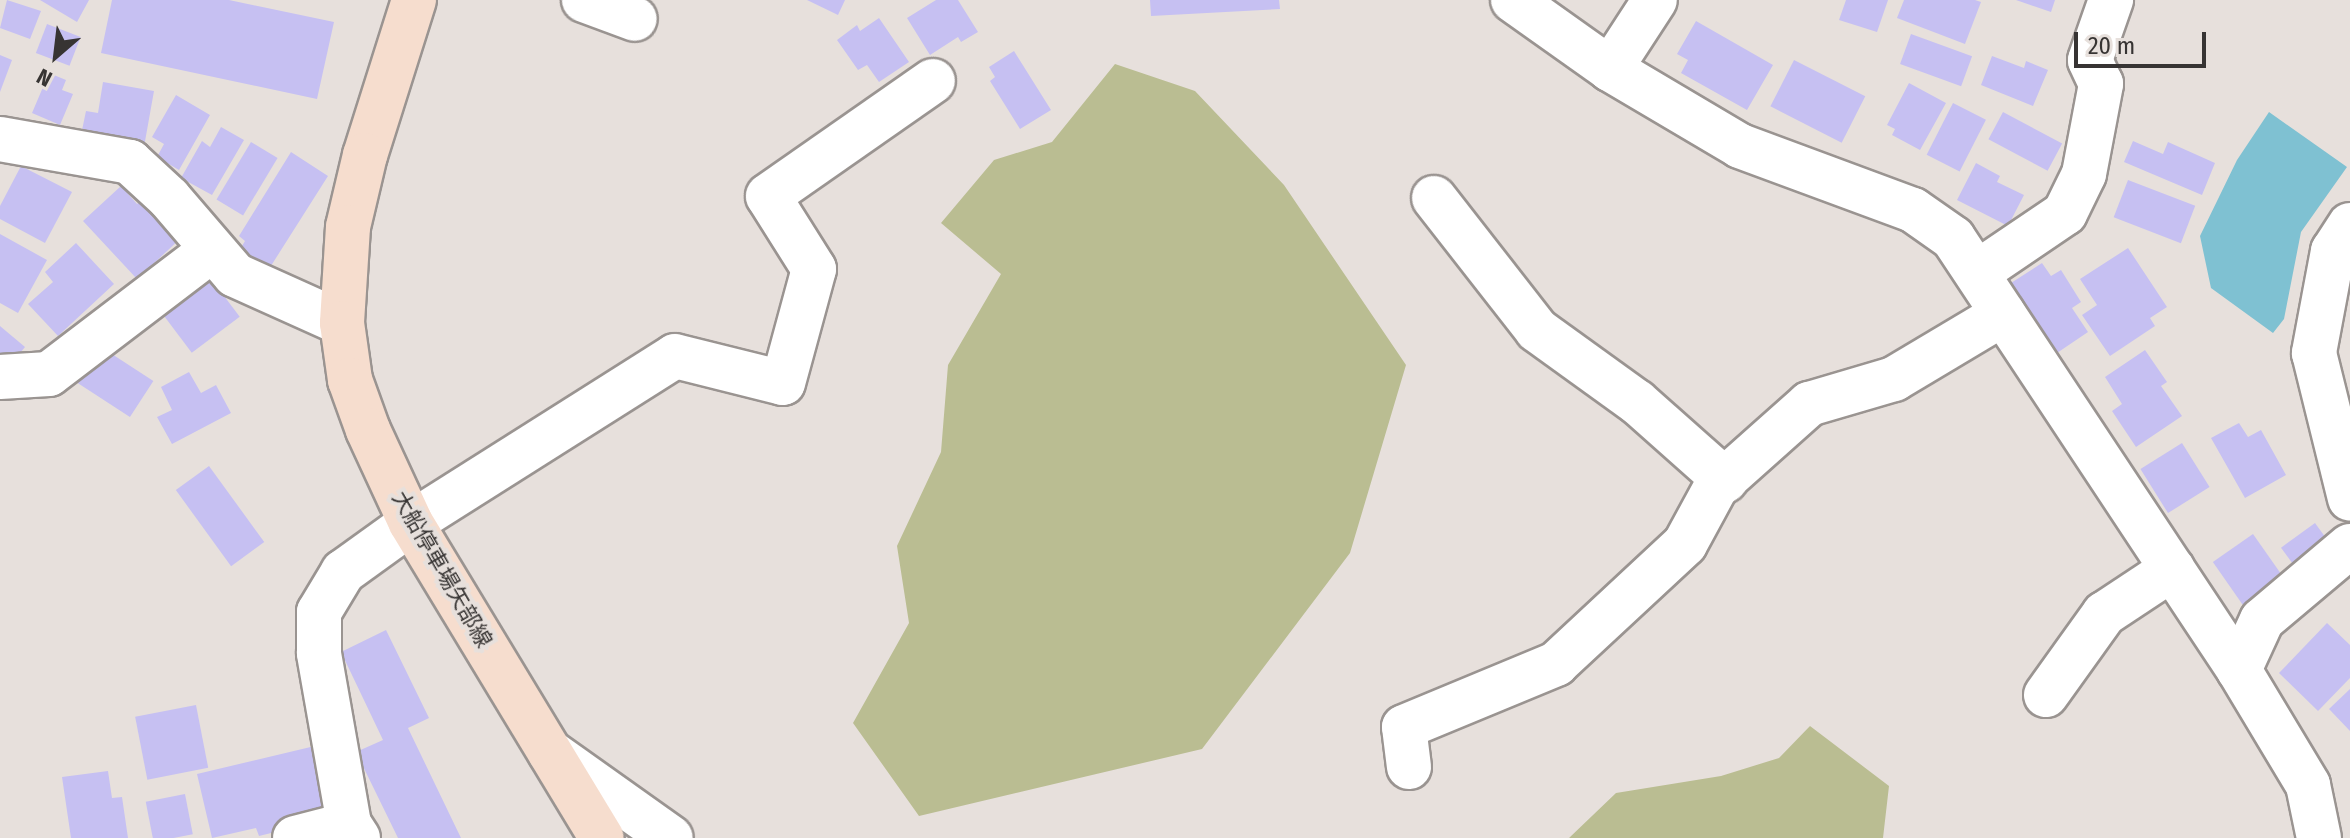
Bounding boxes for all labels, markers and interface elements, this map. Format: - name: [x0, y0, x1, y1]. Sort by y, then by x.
- north arrow: [16, 16, 96, 96]
- scale bar: [2078, 16, 2210, 66]
- text: 20 m: [2088, 32, 2135, 60]
- text: N: [32, 63, 57, 93]
- street label: 大船停車場矢部線: [387, 486, 497, 652]

